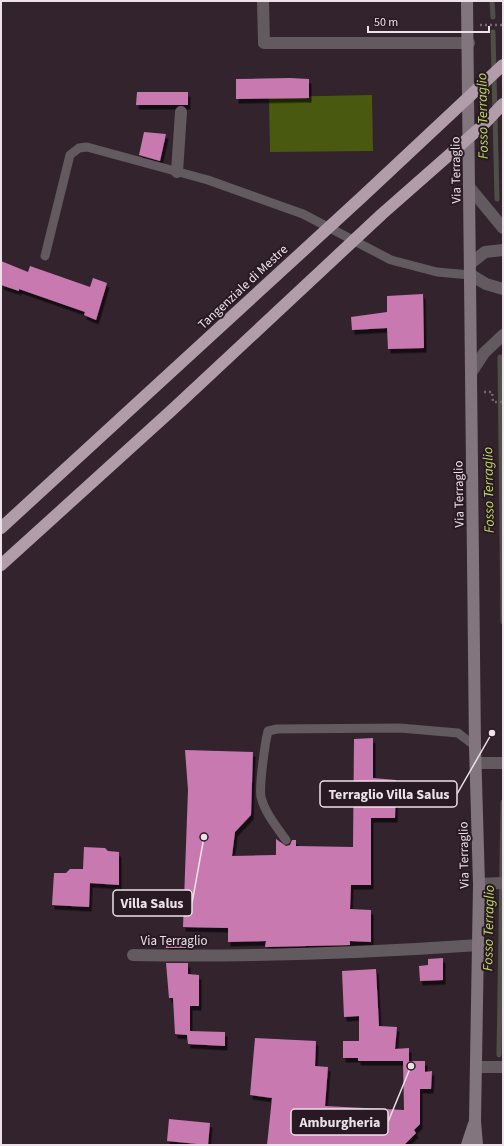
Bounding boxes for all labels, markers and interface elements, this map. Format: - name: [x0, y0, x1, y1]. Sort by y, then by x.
- scale bar: [368, 8, 489, 34]
- text: 50 m: [374, 14, 398, 31]
- water label: Fosso Terraglio: [472, 73, 494, 159]
- street label: Via Terraglio: [446, 136, 466, 204]
- street label: Tangenziale di Mestre: [194, 241, 292, 333]
- water label: Fosso Terraglio: [478, 447, 500, 533]
- street label: Via Terraglio: [449, 460, 469, 528]
- callout: Terraglio Villa Salus: [320, 781, 457, 807]
- text: Terraglio Villa Salus: [328, 785, 450, 805]
- street label: Via Terraglio: [454, 821, 474, 889]
- water label: Fosso Terraglio: [478, 885, 500, 971]
- callout: Villa Salus: [113, 890, 192, 916]
- text: Villa Salus: [119, 894, 184, 914]
- street label: Via Terraglio: [141, 932, 207, 950]
- callout: Amburgheria: [291, 1109, 388, 1135]
- text: Amburgheria: [299, 1113, 380, 1133]

